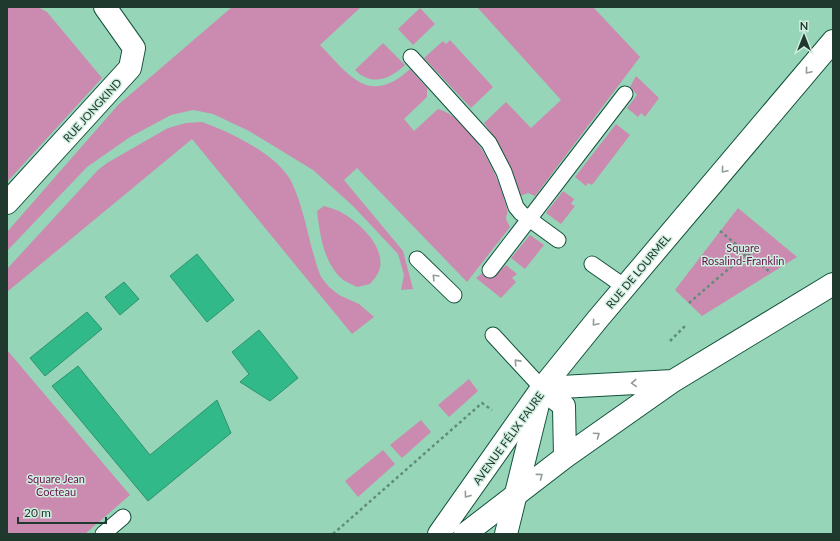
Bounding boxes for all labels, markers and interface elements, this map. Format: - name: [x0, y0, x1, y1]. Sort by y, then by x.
- north arrow: [784, 16, 824, 56]
- text: N: [800, 19, 808, 32]
- one-way arrow: [805, 66, 812, 74]
- street label: RUE JONGKIND: [60, 76, 124, 144]
- one-way arrow: [721, 166, 728, 173]
- street label: RUE DE LOURMEL: [603, 231, 673, 311]
- park label: Square Rosalind-Franklin: [702, 241, 784, 267]
- one-way arrow: [432, 274, 440, 282]
- one-way arrow: [592, 318, 599, 326]
- one-way arrow: [515, 359, 522, 367]
- one-way arrow: [631, 379, 637, 388]
- street label: AVENUE FÉLIX FAURE: [470, 389, 546, 487]
- one-way arrow: [593, 432, 600, 440]
- park label: Square Jean Cocteau: [27, 472, 85, 498]
- one-way arrow: [536, 474, 543, 481]
- one-way arrow: [465, 490, 472, 497]
- scale bar: [18, 499, 106, 525]
- text: 20 m: [24, 505, 51, 520]

